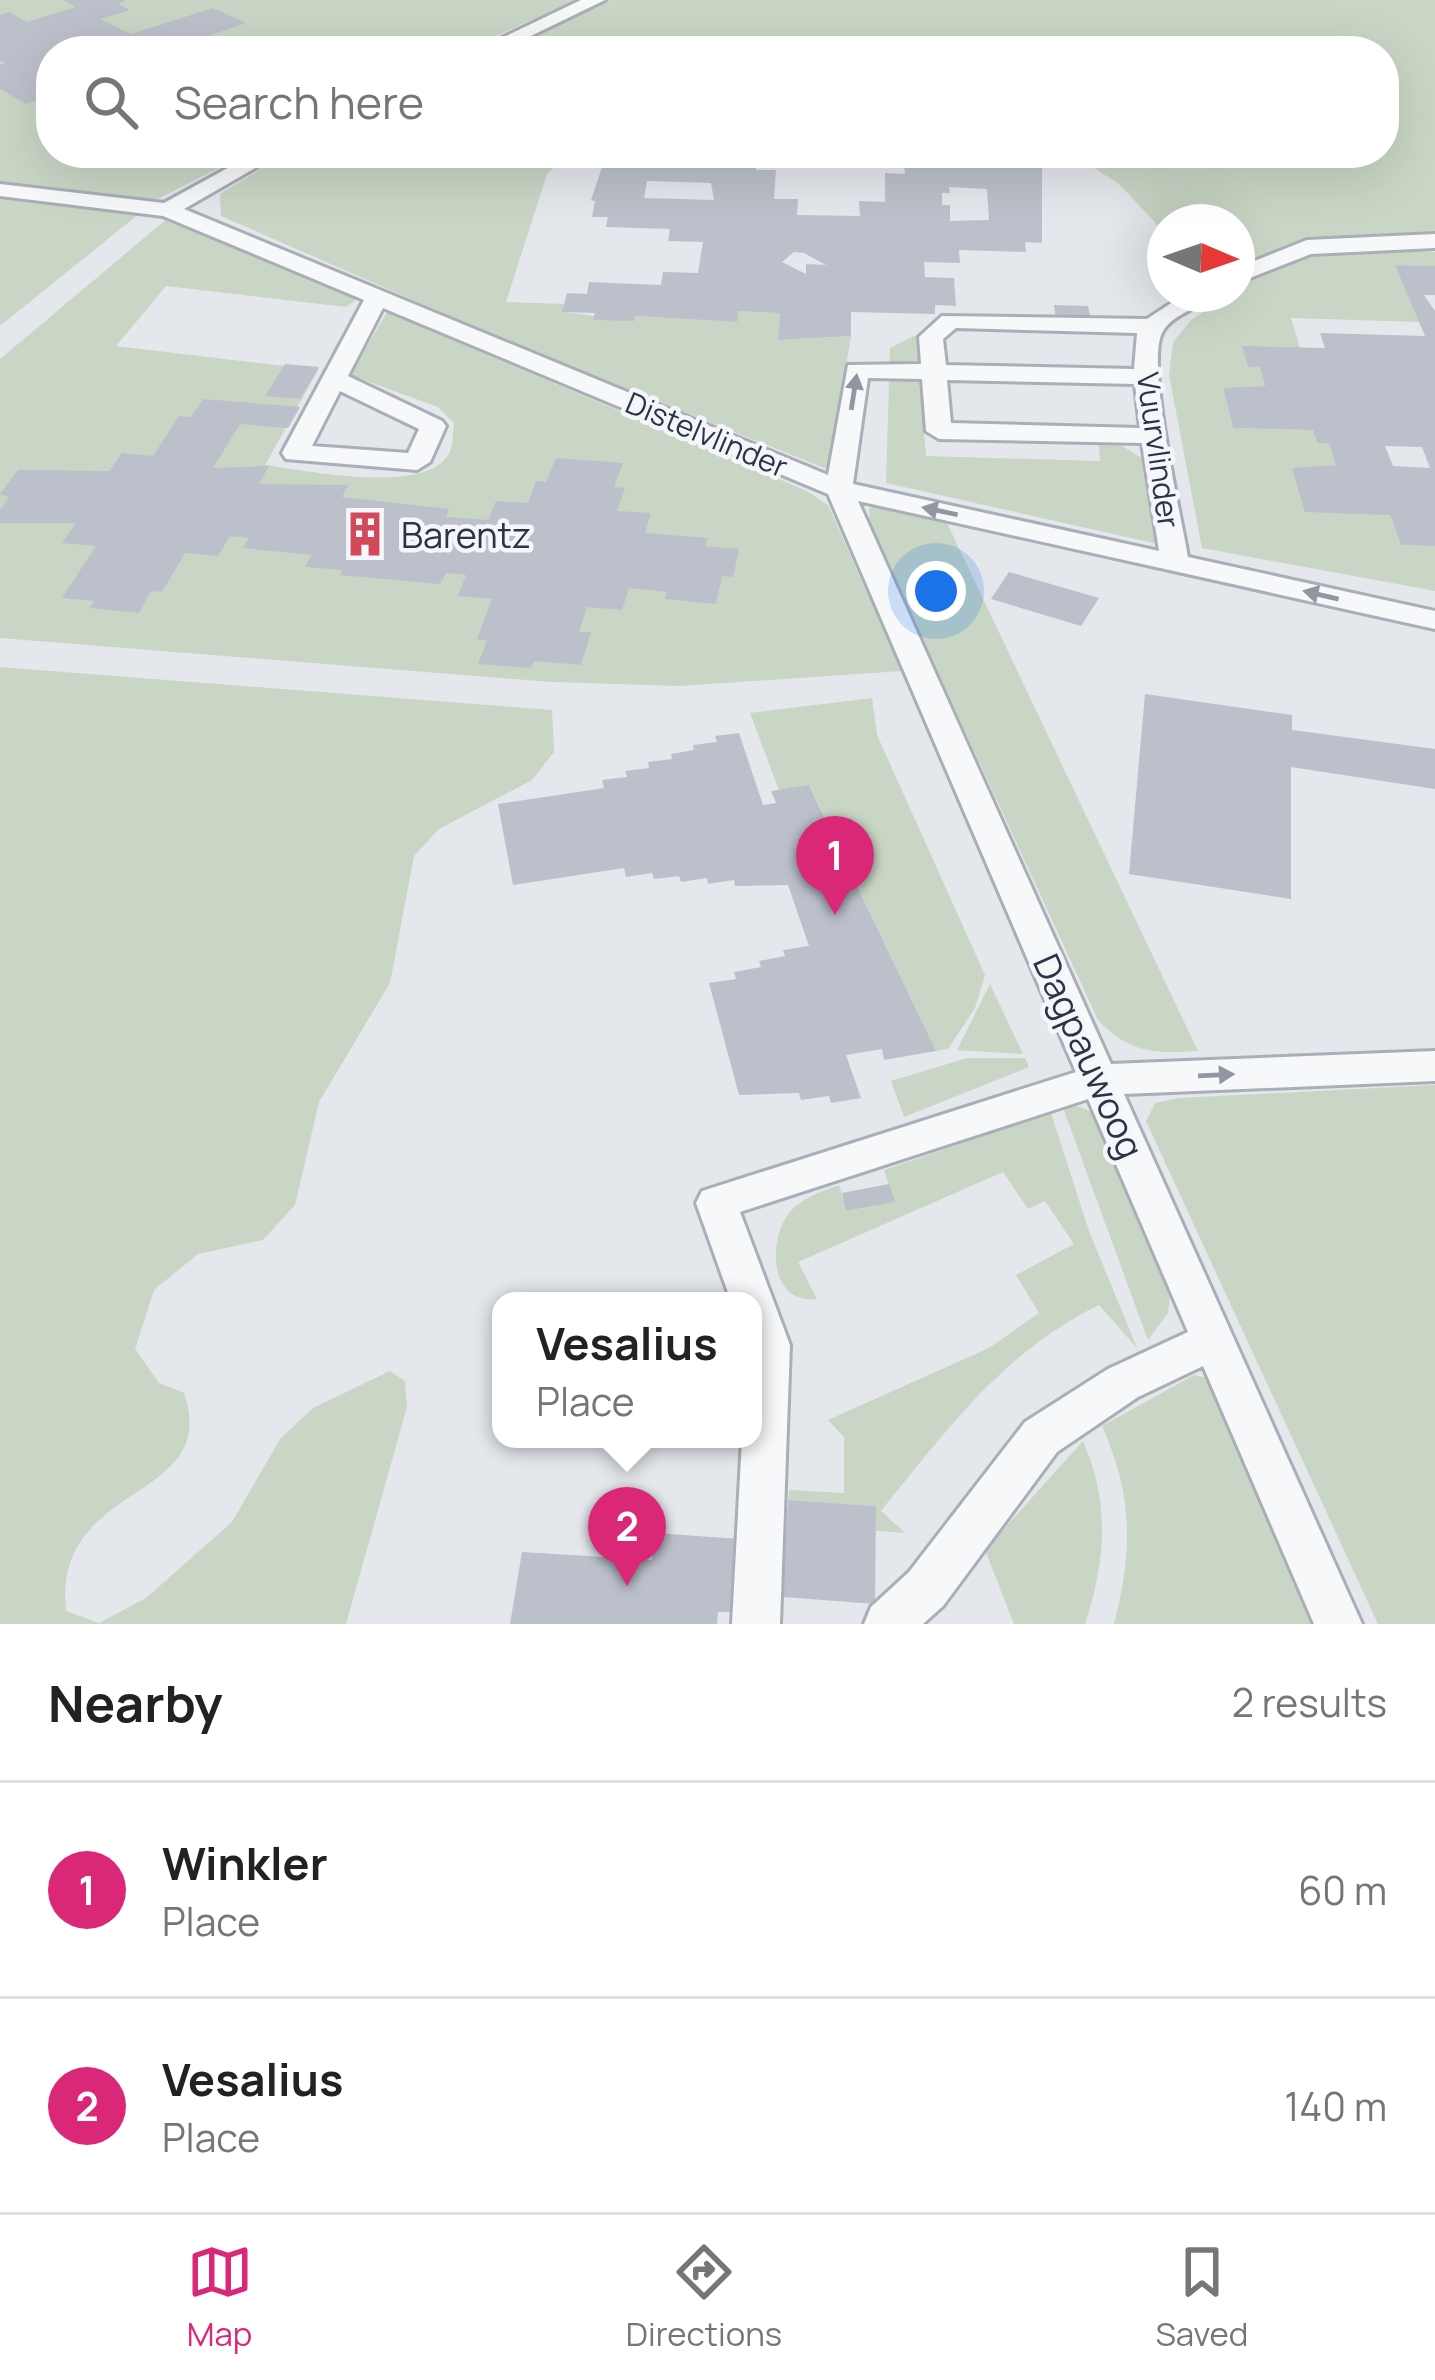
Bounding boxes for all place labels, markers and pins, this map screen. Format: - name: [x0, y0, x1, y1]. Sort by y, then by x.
- building icon: Barentz: [340, 509, 390, 559]
- place label: Barentz: [401, 510, 531, 559]
- pin: 1: [796, 816, 874, 915]
- pin: 2: [588, 1487, 666, 1586]

